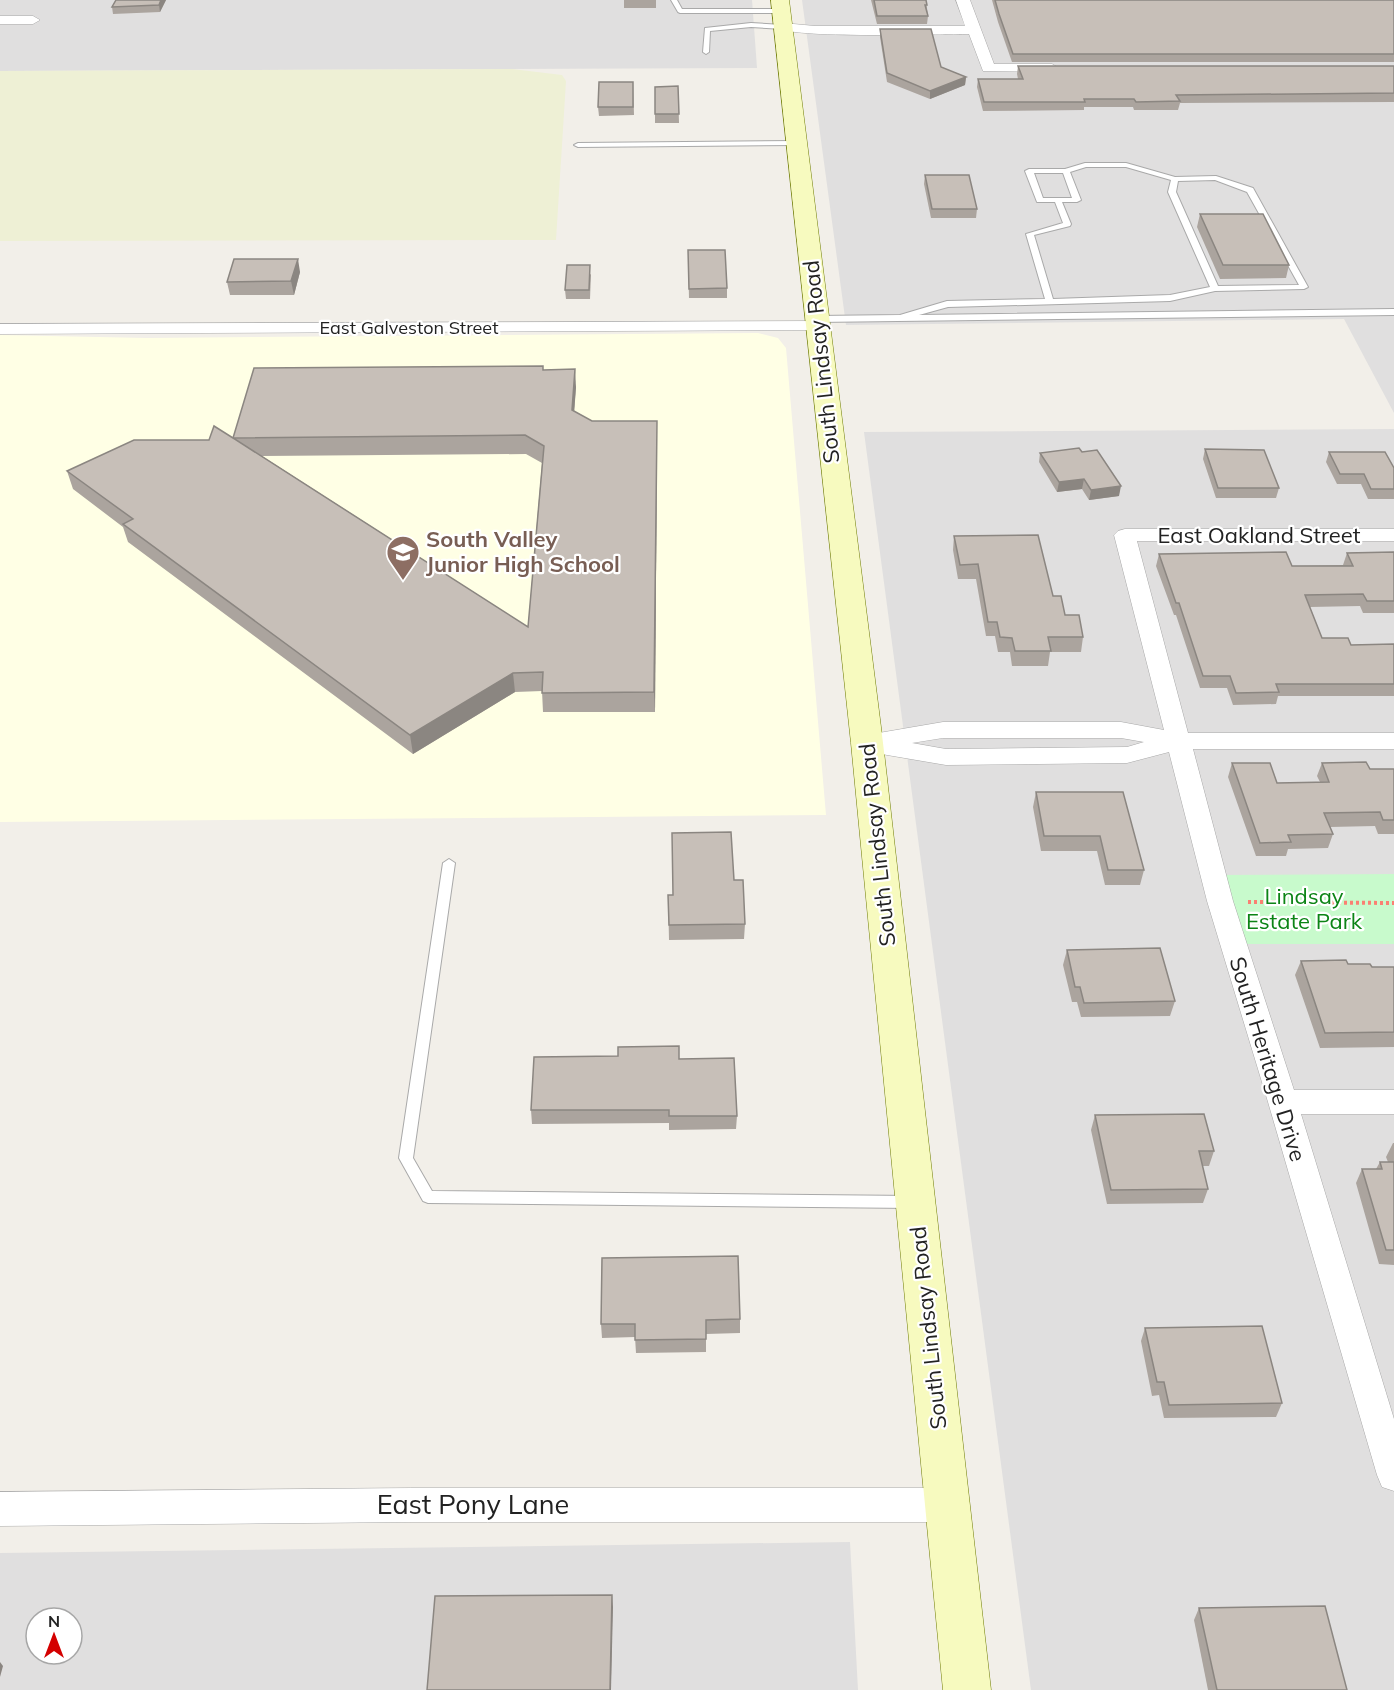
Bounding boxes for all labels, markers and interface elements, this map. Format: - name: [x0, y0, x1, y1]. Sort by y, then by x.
- street label: South Lindsay Road: [796, 259, 846, 465]
- street label: East Galveston Street: [320, 316, 498, 339]
- street label: East Oakland Street: [1158, 521, 1361, 549]
- place label: South Valley Junior High School: [426, 525, 620, 578]
- school or university icon: South Valley Junior High School: [385, 534, 421, 581]
- street label: South Lindsay Road: [852, 742, 902, 948]
- park label: Lindsay Estate Park: [1246, 882, 1363, 935]
- street label: South Heritage Drive: [1224, 953, 1312, 1165]
- street label: South Lindsay Road: [903, 1225, 953, 1431]
- street label: East Pony Lane: [377, 1487, 569, 1521]
- north arrow: [24, 1606, 84, 1666]
- text: N: [48, 1611, 60, 1631]

